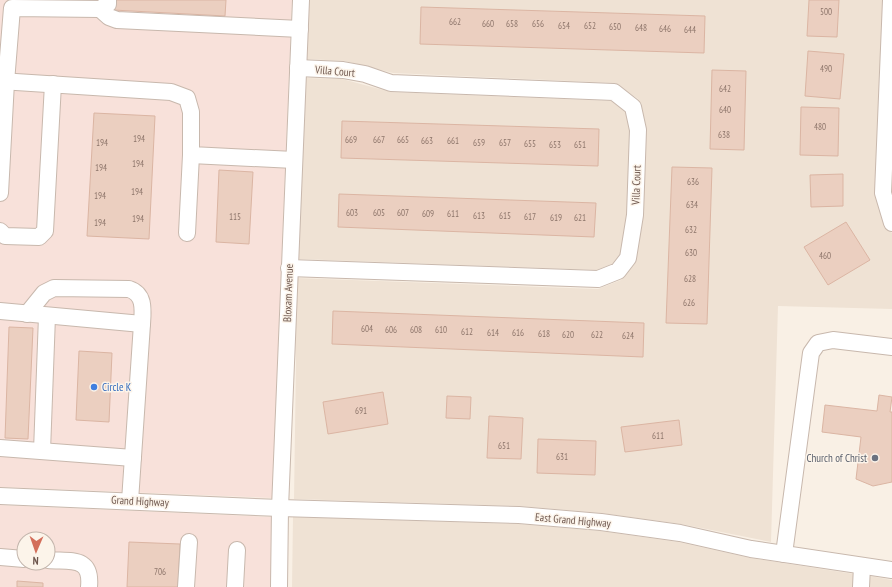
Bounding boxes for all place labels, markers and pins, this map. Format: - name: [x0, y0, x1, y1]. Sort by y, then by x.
- place label: Circle K: [102, 380, 132, 394]
- marker: Circle K: [89, 382, 99, 392]
- place label: Church of Christ: [806, 451, 867, 465]
- marker: Church of Christ: [870, 453, 880, 463]

